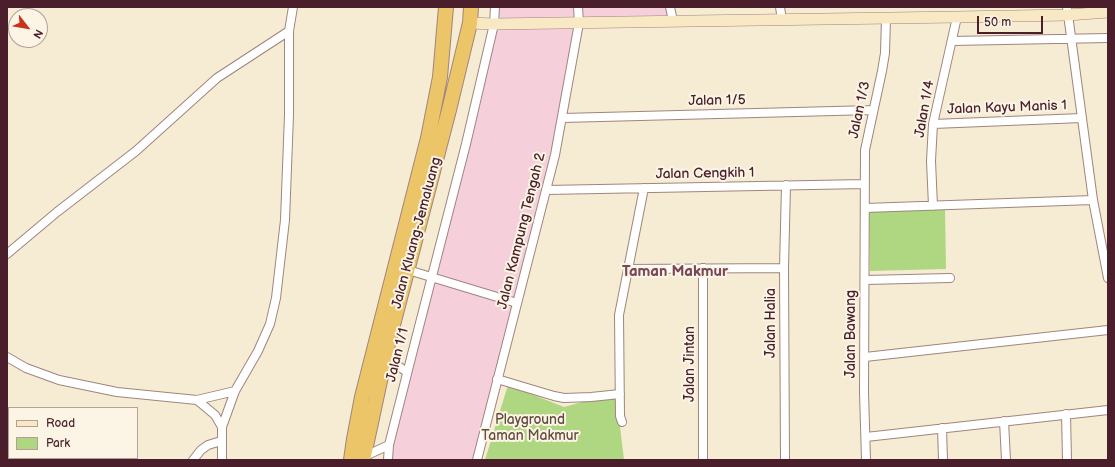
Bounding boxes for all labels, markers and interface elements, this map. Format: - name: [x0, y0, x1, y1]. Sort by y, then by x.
- north arrow: [8, 8, 48, 48]
- scale bar: [979, 8, 1045, 34]
- text: 50 m: [984, 15, 1011, 30]
- text: N: [30, 27, 46, 41]
- street label: Jalan 1/4: [912, 79, 938, 139]
- street label: Jalan 1/3: [846, 80, 874, 140]
- street label: Jalan 1/5: [688, 92, 746, 110]
- street label: Jalan Kayu Manis 1: [947, 98, 1067, 118]
- street label: Jalan Kampung Tengah 2: [494, 151, 550, 311]
- street label: Jalan Kluang-Jemaluang: [389, 155, 445, 311]
- street label: Jalan Cengkih 1: [655, 165, 755, 183]
- district label: Taman Makmur: [622, 263, 728, 281]
- street label: Jalan Halia: [763, 288, 779, 358]
- street label: Jalan Bawang: [843, 290, 859, 378]
- street label: Jalan 1/1: [383, 326, 413, 384]
- street label: Jalan Jintan: [682, 326, 698, 402]
- legend: [8, 407, 138, 459]
- park label: Playground Taman Makmur: [481, 412, 579, 444]
- text: Road: [46, 416, 75, 431]
- text: Park: [46, 436, 70, 451]

